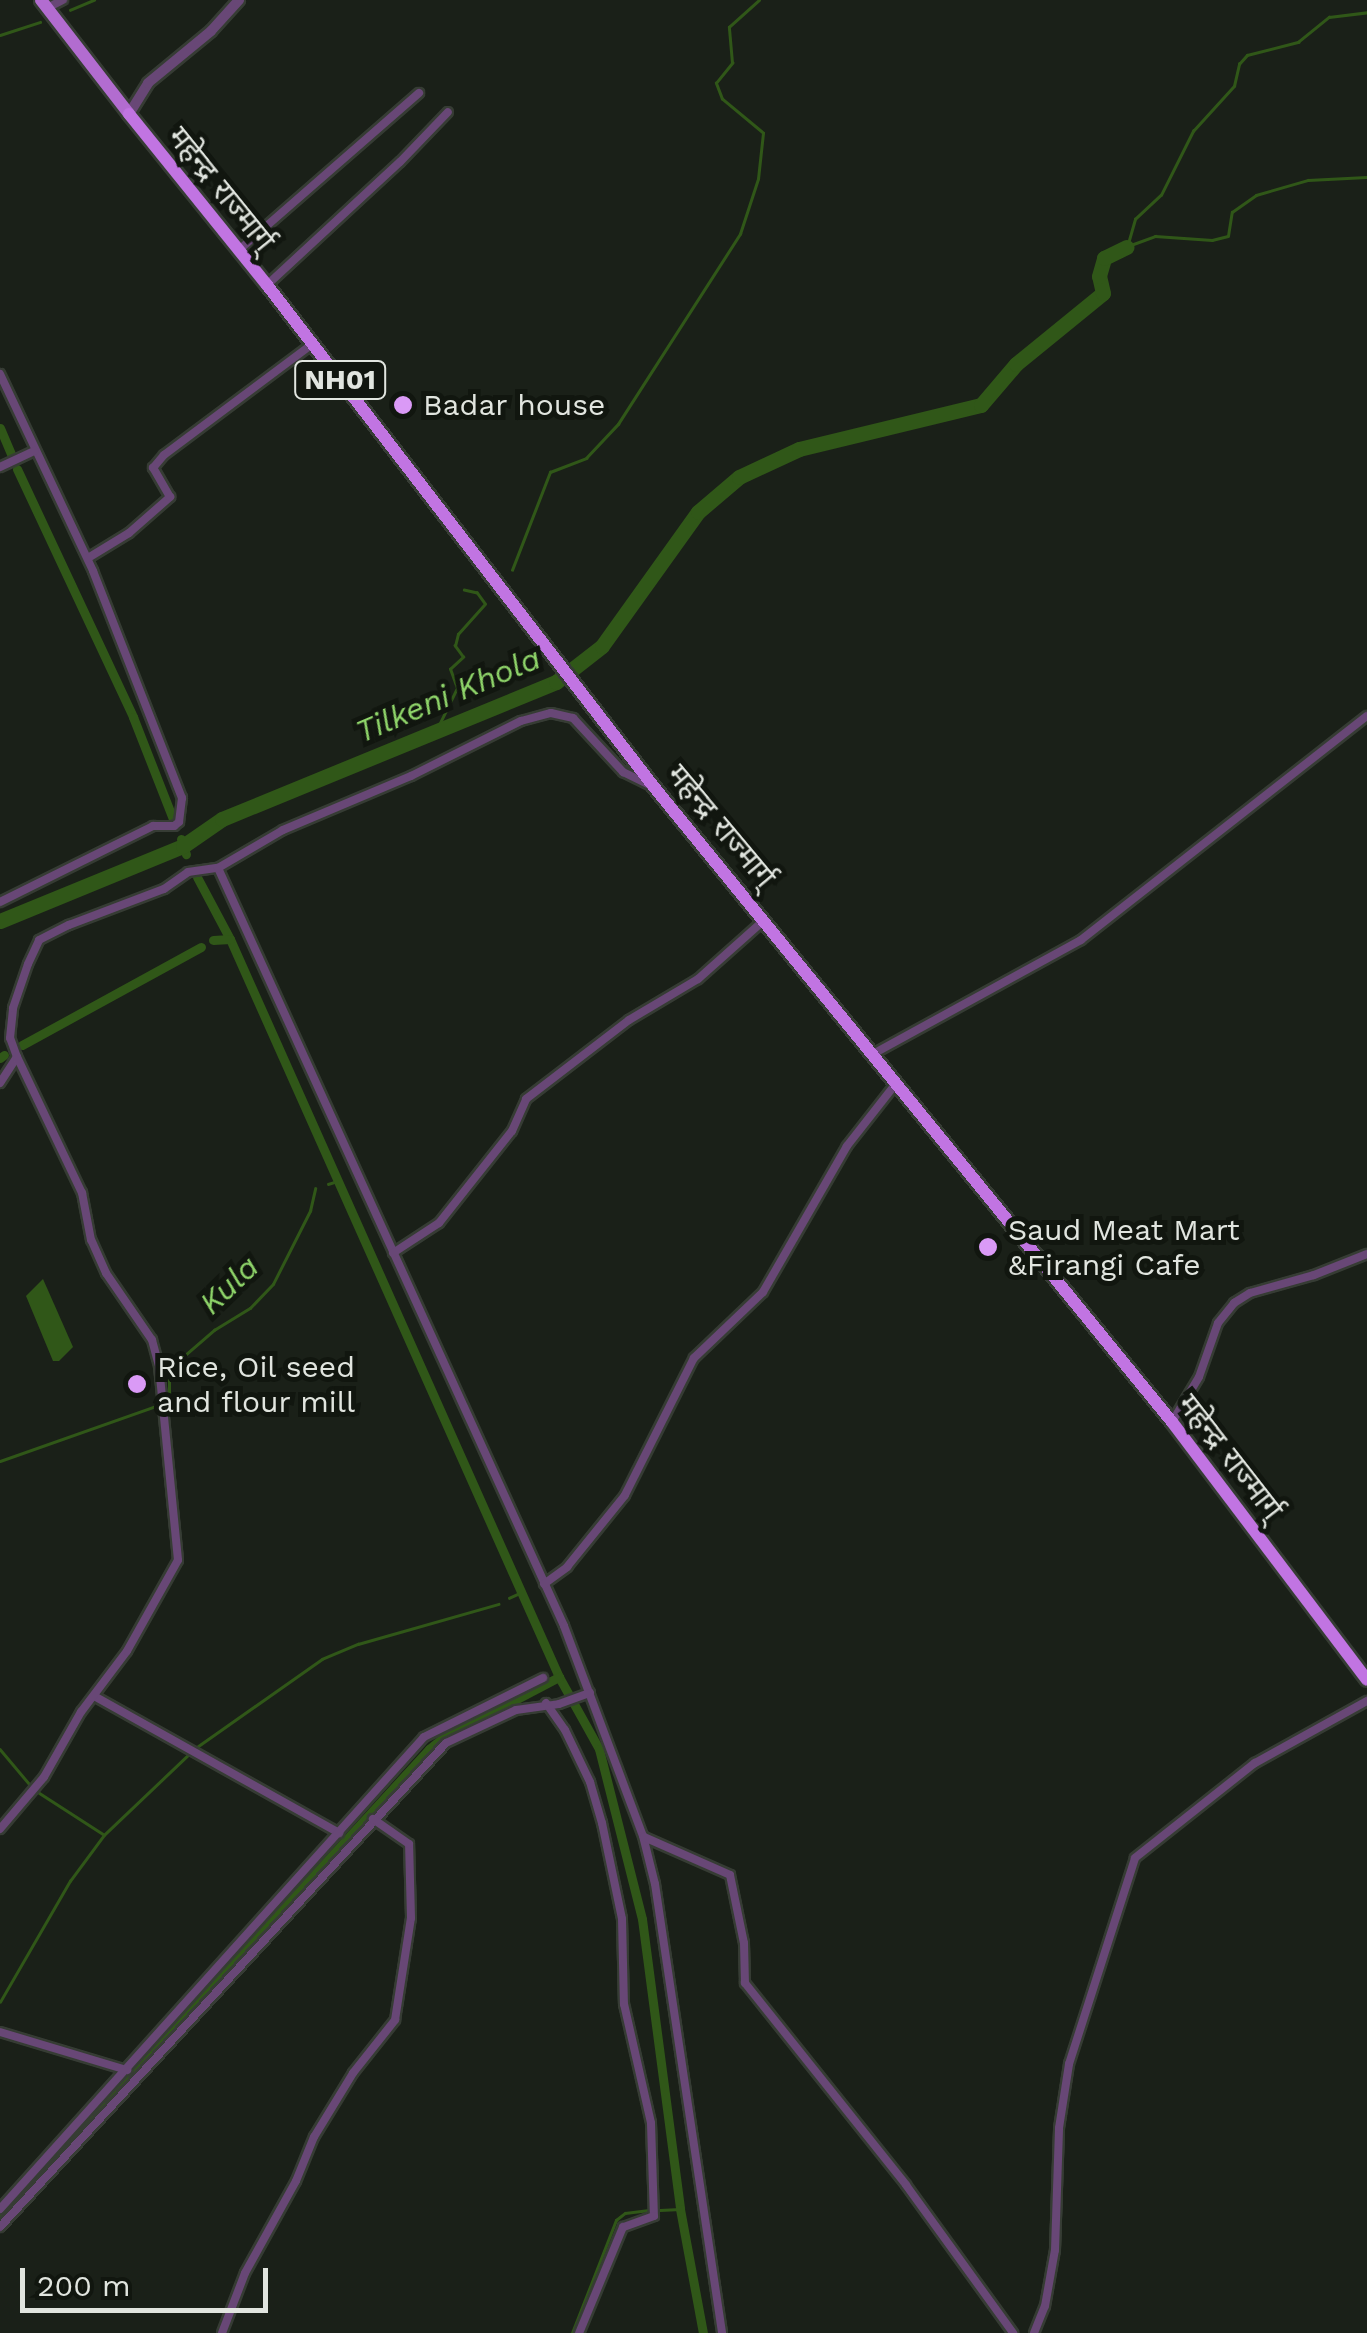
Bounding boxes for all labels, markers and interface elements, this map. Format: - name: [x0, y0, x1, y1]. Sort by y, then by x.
- street label: महेन्द्र राज्मार्ग्: [160, 120, 282, 258]
- road number: NH01: [292, 357, 388, 403]
- place label: Badar house: [423, 387, 606, 423]
- marker: Badar house: [392, 394, 414, 416]
- water label: Tilkeni Khola: [350, 639, 546, 751]
- street label: महेन्द्र राज्मार्ग्: [659, 757, 783, 895]
- place label: Saud Meat Mart &Firangi Cafe: [1008, 1212, 1240, 1282]
- marker: Saud Meat Mart &Firangi Cafe: [977, 1236, 999, 1258]
- water label: Kula: [191, 1248, 267, 1322]
- place label: Rice, Oil seed and flour mill: [157, 1349, 356, 1420]
- marker: Rice, Oil seed and flour mill: [126, 1373, 148, 1395]
- street label: महेन्द्र राज्मार्ग्: [1170, 1387, 1290, 1527]
- scale bar: [25, 2248, 272, 2310]
- text: 200 m: [37, 2268, 131, 2303]

